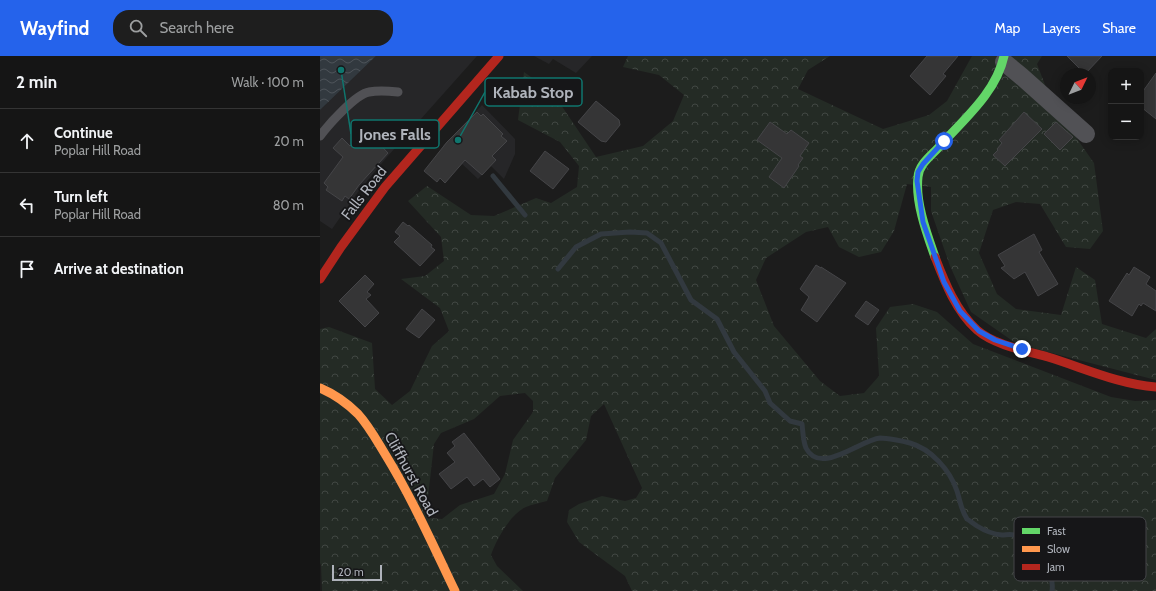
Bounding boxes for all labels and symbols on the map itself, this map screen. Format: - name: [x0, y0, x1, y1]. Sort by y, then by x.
- north arrow: [1060, 68, 1096, 104]
- callout: Kabab Stop: [485, 78, 582, 106]
- text: Kabab Stop: [493, 83, 573, 102]
- callout: Jones Falls: [351, 120, 439, 148]
- text: Jones Falls: [358, 125, 431, 144]
- route start: [935, 132, 953, 150]
- street label: Falls Road: [337, 162, 391, 224]
- route end: [1013, 340, 1031, 358]
- street label: Cliffhurst Road: [380, 429, 442, 519]
- legend: [1014, 517, 1146, 581]
- text: Fast: [1047, 524, 1066, 538]
- text: Slow: [1047, 542, 1070, 556]
- text: Jam: [1046, 560, 1065, 574]
- scale bar: [332, 563, 382, 582]

